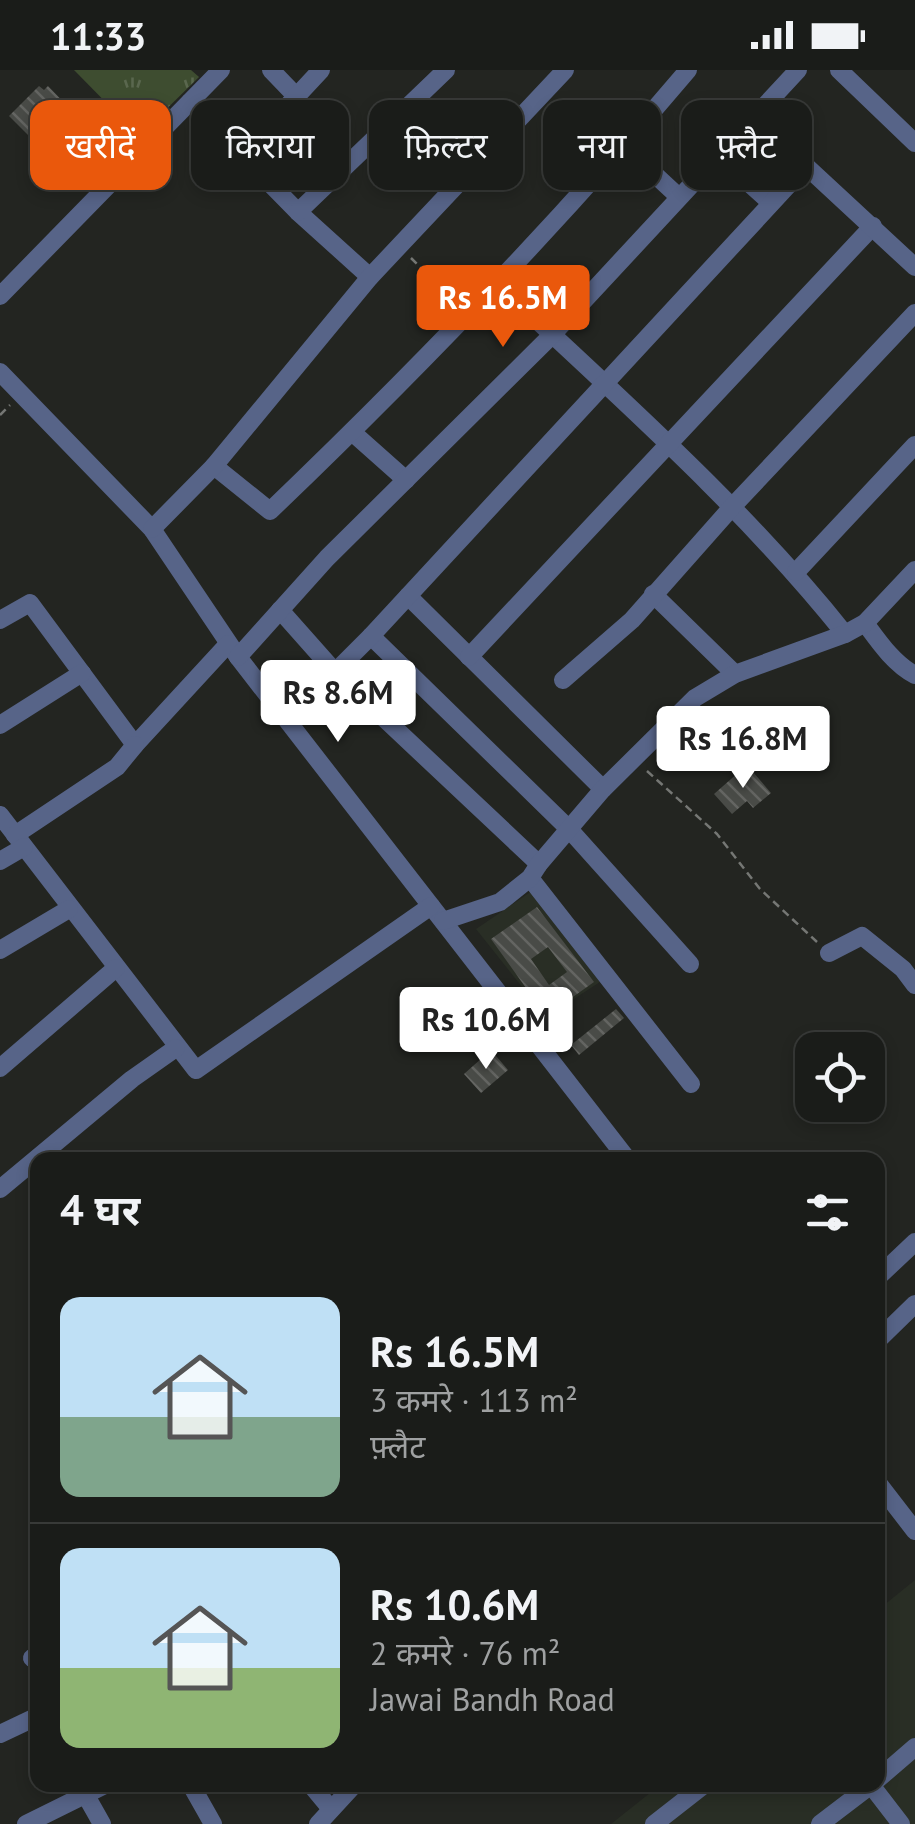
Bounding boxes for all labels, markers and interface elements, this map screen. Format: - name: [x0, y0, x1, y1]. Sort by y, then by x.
- text: 11:33: [50, 11, 146, 60]
- chip: खरीदें: [30, 100, 171, 190]
- chip: किराया: [191, 100, 349, 190]
- chip: फ़िल्टर: [369, 100, 523, 190]
- chip: नया: [543, 100, 661, 190]
- chip: फ़्लैट: [681, 100, 812, 190]
- pin: Rs 16.5M: [400, 265, 606, 350]
- text: Rs 16.5M: [439, 276, 567, 318]
- pin: Rs 8.6M: [246, 660, 430, 745]
- text: Rs 8.6M: [283, 671, 393, 713]
- pin: Rs 16.8M: [640, 706, 846, 791]
- text: Rs 16.8M: [679, 717, 807, 759]
- pin: Rs 10.6M: [383, 987, 589, 1072]
- text: Rs 10.6M: [422, 998, 550, 1040]
- map controls: [795, 1032, 885, 1122]
- button: locate: [795, 1032, 885, 1122]
- text: 4 घर: [60, 1182, 140, 1237]
- icon: filters: [800, 1185, 855, 1240]
- text: Rs 16.5M: [370, 1324, 539, 1379]
- icon: home: [140, 1337, 260, 1457]
- text: 3 कमरे · 113 m²: [370, 1379, 578, 1421]
- text: फ़्लैट: [370, 1425, 425, 1467]
- text: Rs 10.6M: [370, 1577, 539, 1632]
- icon: home: [140, 1588, 260, 1708]
- text: 2 कमरे · 76 m²: [370, 1632, 560, 1674]
- text: Jawai Bandh Road: [370, 1678, 615, 1720]

